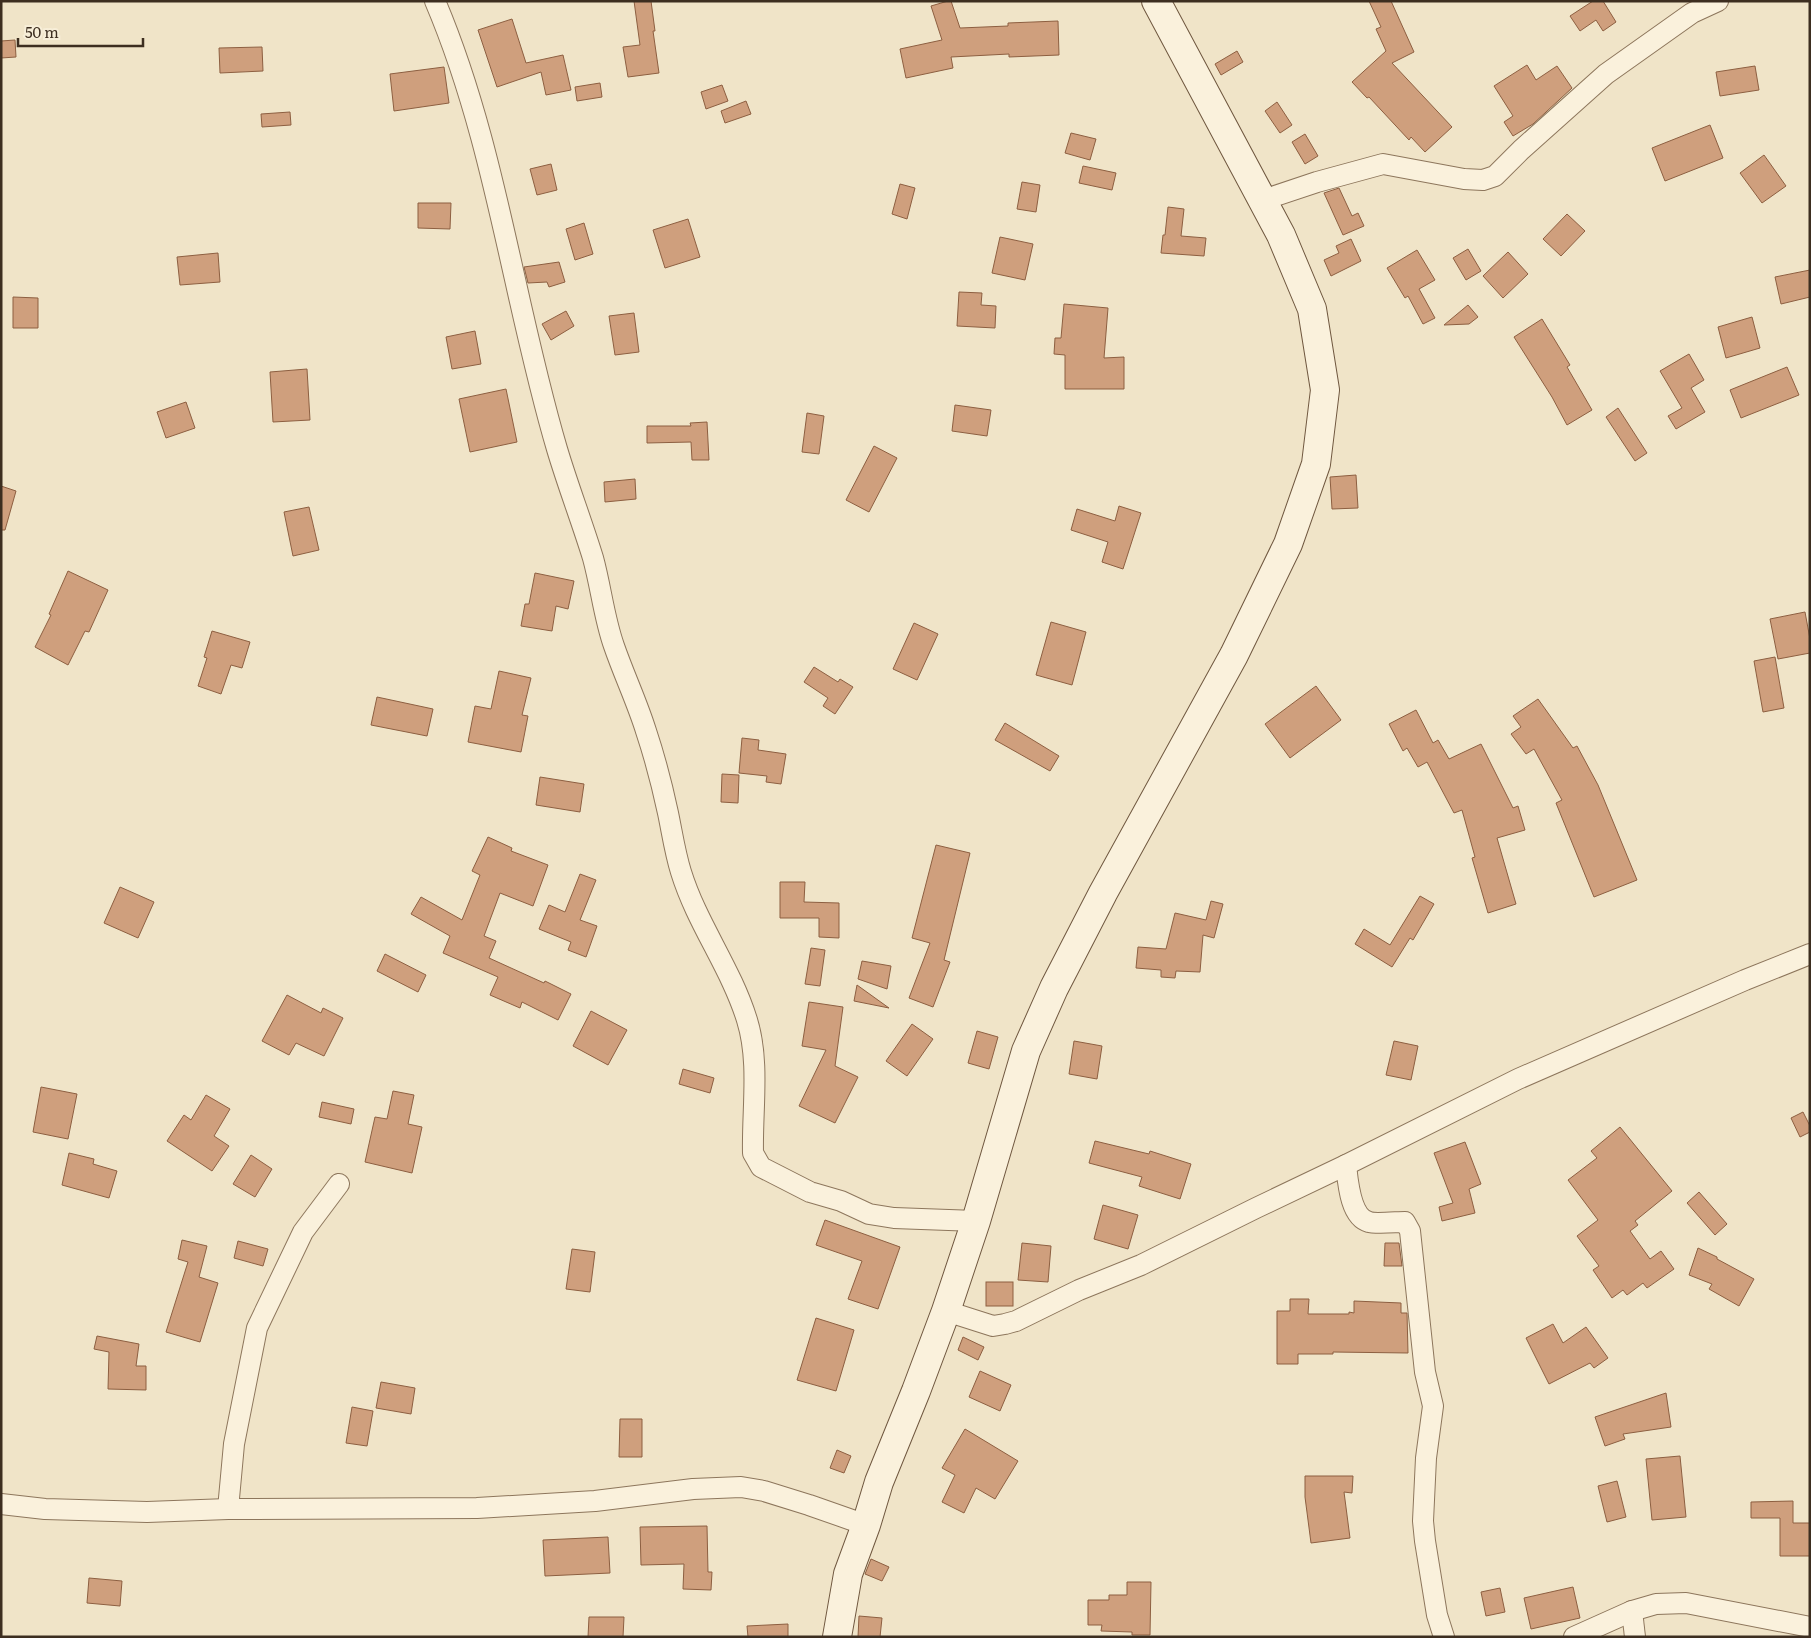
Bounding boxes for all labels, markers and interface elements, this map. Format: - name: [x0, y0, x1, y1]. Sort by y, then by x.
- scale bar: [18, 15, 142, 47]
- text: 50 m: [25, 20, 59, 43]

